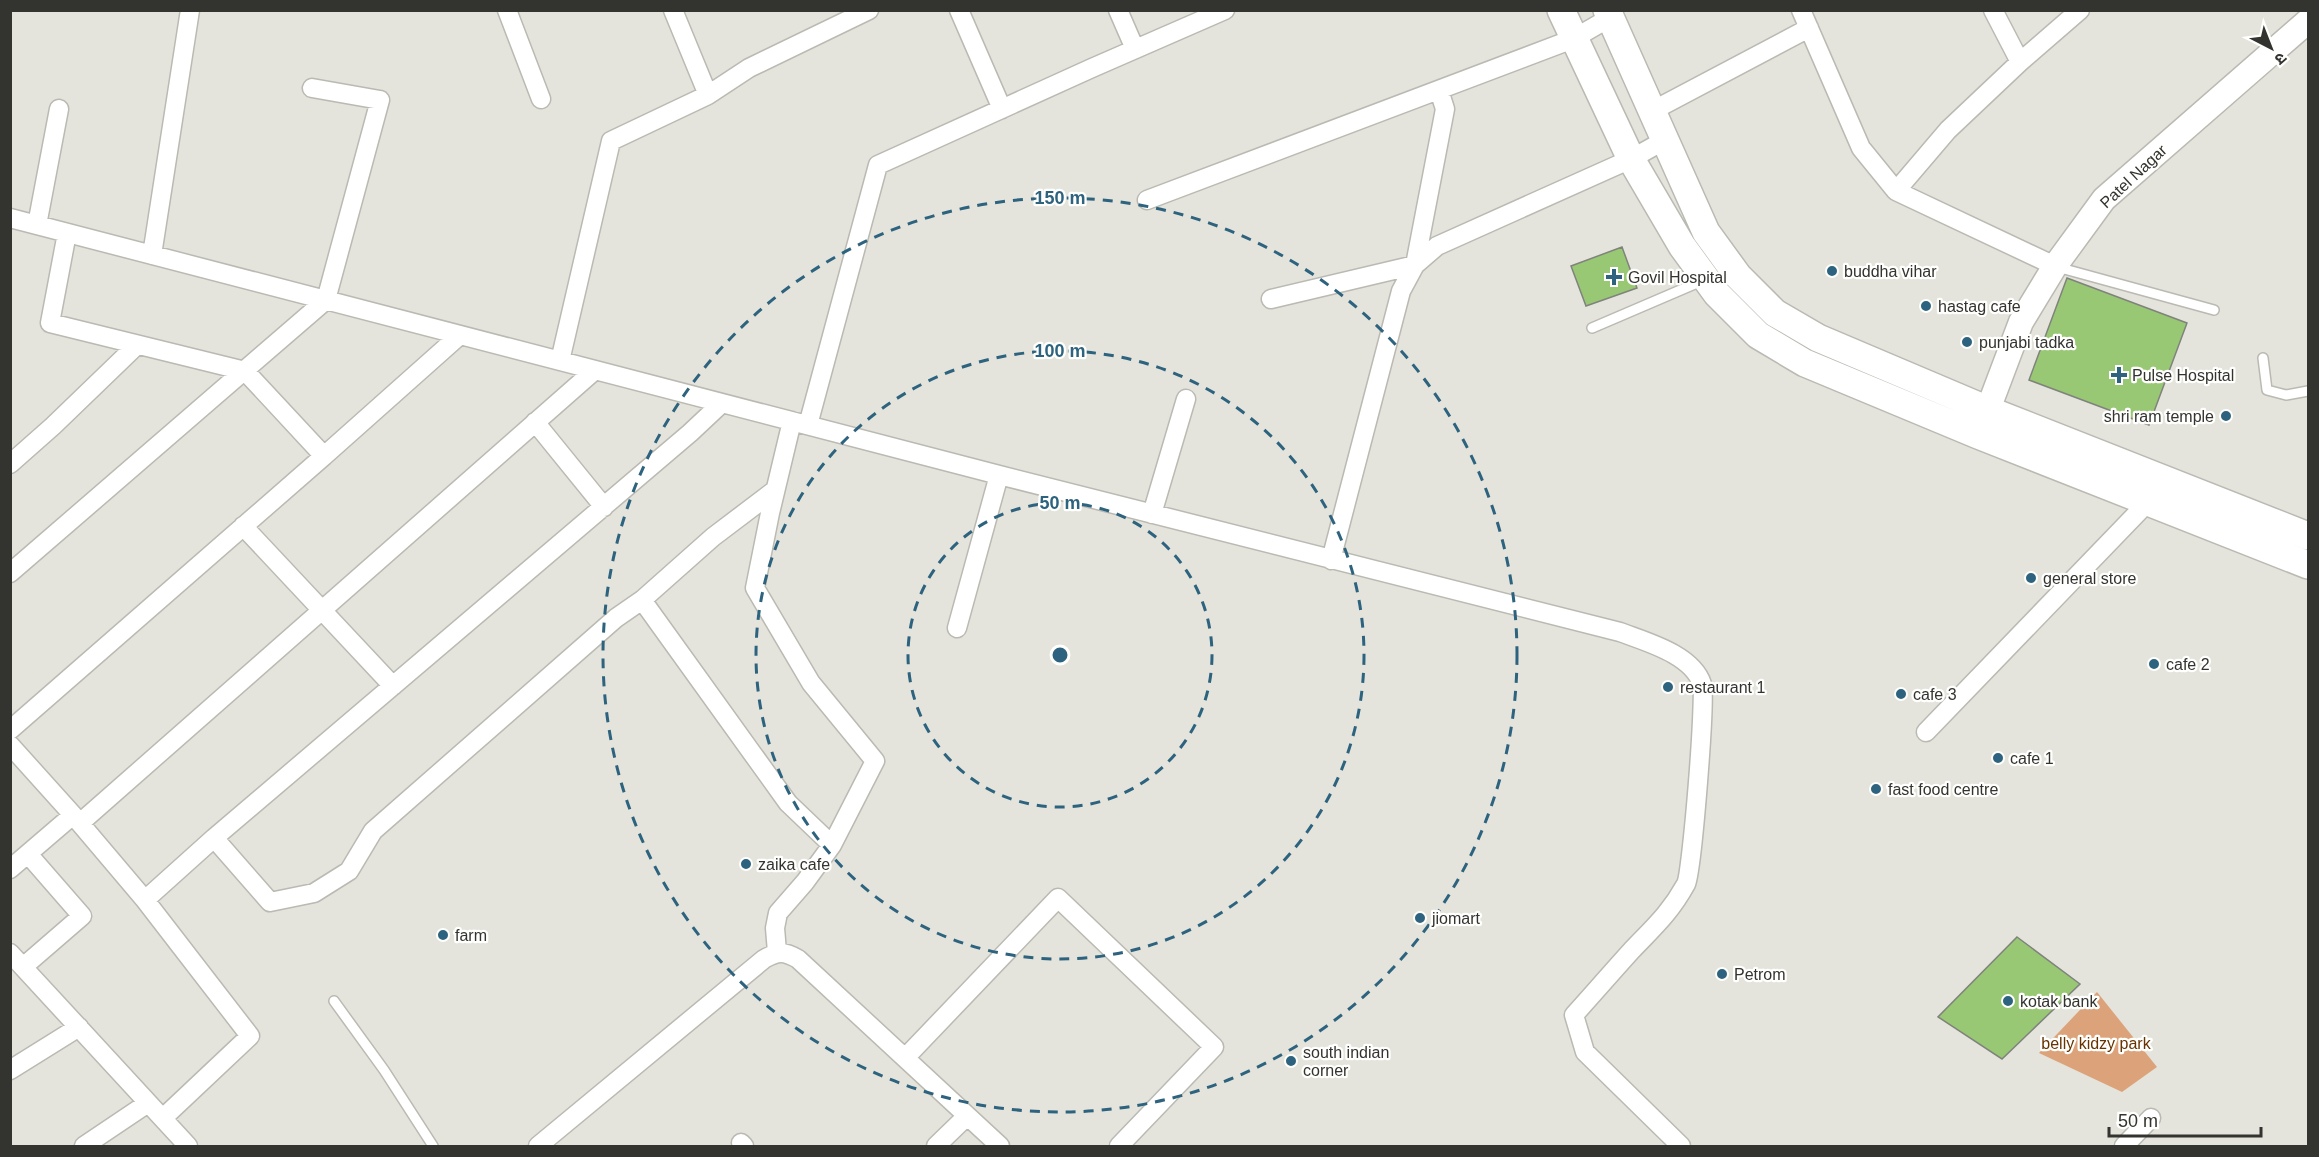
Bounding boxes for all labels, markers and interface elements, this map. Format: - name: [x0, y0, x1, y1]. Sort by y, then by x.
- north arrow: [2241, 18, 2301, 78]
- text: उ: [2271, 49, 2290, 69]
- street label: Patel Nagar: [2097, 141, 2171, 211]
- text: 150 m: [1034, 188, 1086, 208]
- place label: buddha vihar: [1844, 263, 1937, 280]
- marker: buddha vihar: [1825, 264, 1839, 278]
- marker: Govil Hospital: [1605, 268, 1623, 286]
- place label: Govil Hospital: [1628, 269, 1727, 286]
- place label: hastag cafe: [1938, 298, 2021, 315]
- marker: hastag cafe: [1919, 299, 1933, 313]
- place label: punjabi tadka: [1979, 334, 2074, 351]
- marker: punjabi tadka: [1960, 335, 1974, 349]
- text: 100 m: [1034, 341, 1086, 361]
- marker: Pulse Hospital: [2110, 366, 2128, 384]
- place label: Pulse Hospital: [2132, 367, 2234, 384]
- place label: shri ram temple: [2104, 408, 2214, 425]
- marker: shri ram temple: [2219, 409, 2233, 423]
- text: 50 m: [1039, 493, 1081, 513]
- place label: general store: [2043, 570, 2136, 587]
- marker: general store: [2024, 571, 2038, 585]
- centre of rings: [1050, 645, 1070, 665]
- place label: cafe 2: [2166, 656, 2210, 673]
- marker: cafe 2: [2147, 657, 2161, 671]
- place label: restaurant 1: [1680, 679, 1765, 696]
- marker: restaurant 1: [1661, 680, 1675, 694]
- place label: cafe 3: [1913, 686, 1957, 703]
- marker: cafe 3: [1894, 687, 1908, 701]
- place label: cafe 1: [2010, 750, 2054, 767]
- marker: cafe 1: [1991, 751, 2005, 765]
- place label: fast food centre: [1888, 781, 1998, 798]
- marker: fast food centre: [1869, 782, 1883, 796]
- place label: zaika cafe: [758, 856, 830, 873]
- marker: zaika cafe: [739, 857, 753, 871]
- place label: jiomart: [1431, 910, 1481, 927]
- marker: jiomart: [1413, 911, 1427, 925]
- place label: farm: [455, 927, 487, 944]
- marker: farm: [436, 928, 450, 942]
- place label: Petrom: [1734, 966, 1786, 983]
- marker: Petrom: [1715, 967, 1729, 981]
- place label: kotak bank: [2020, 993, 2098, 1010]
- marker: kotak bank: [2001, 994, 2015, 1008]
- park label: belly kidzy park: [2041, 1035, 2152, 1052]
- place label: south indian corner: [1303, 1044, 1389, 1079]
- marker: south indian corner: [1284, 1054, 1298, 1068]
- scale bar: [2109, 1100, 2260, 1138]
- text: 50 m: [2118, 1111, 2158, 1131]

